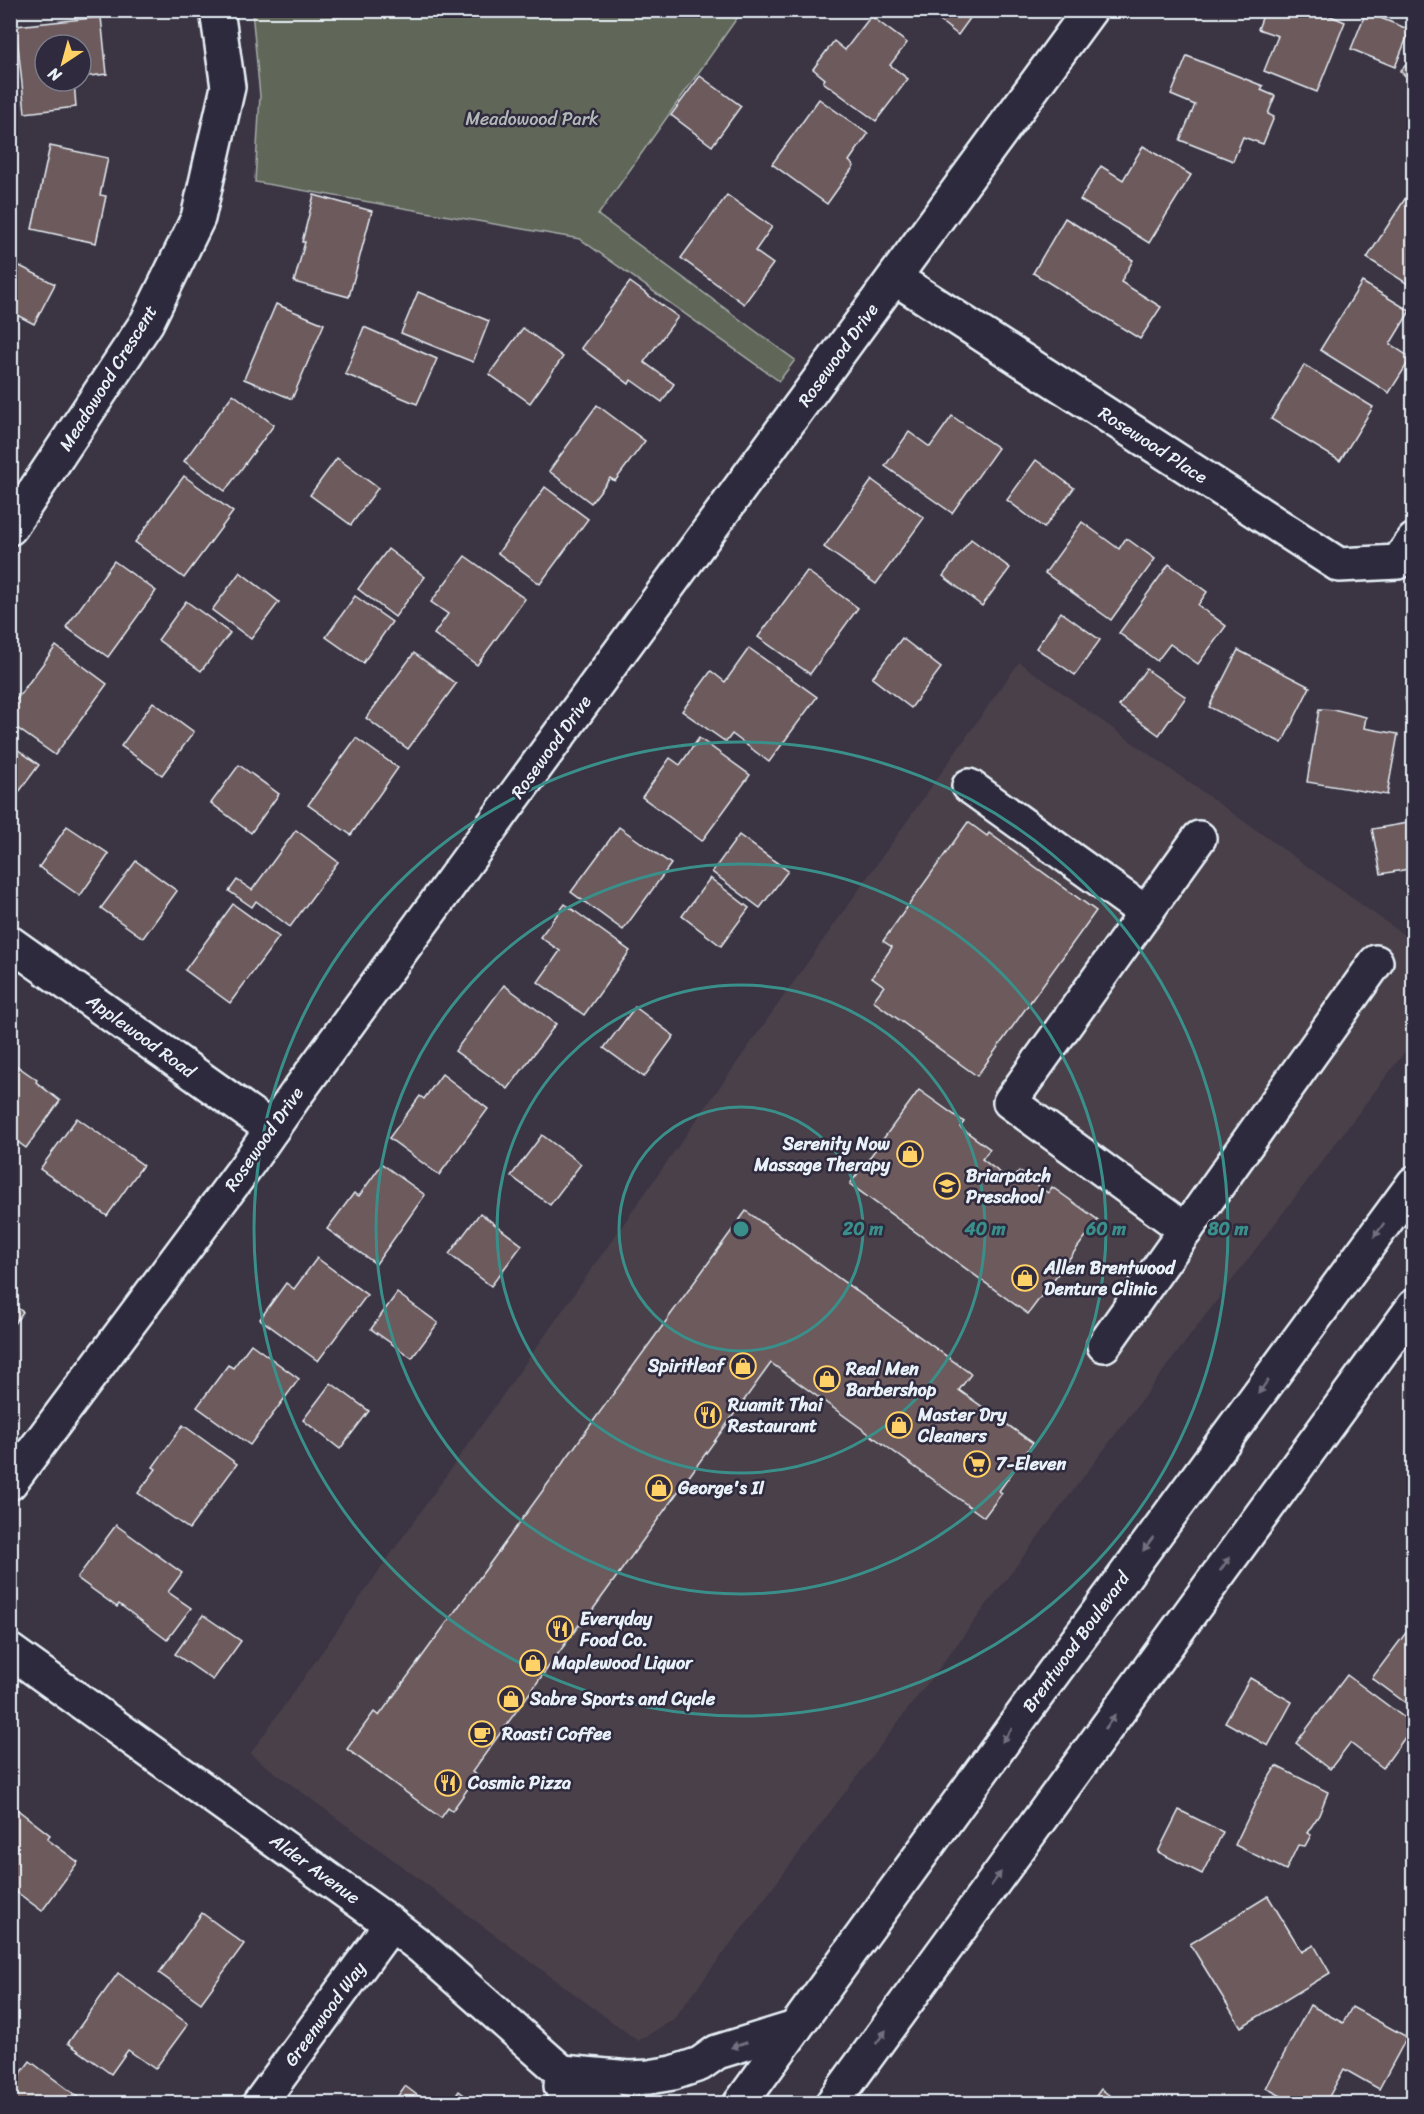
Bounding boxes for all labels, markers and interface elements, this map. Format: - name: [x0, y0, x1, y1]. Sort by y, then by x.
- north arrow: [33, 33, 93, 93]
- text: N: [41, 59, 68, 90]
- park label: Meadowood Park: [465, 103, 599, 135]
- street label: Rosewood Drive: [789, 296, 887, 414]
- street label: Meadowood Crescent: [50, 298, 166, 458]
- street label: Rosewood Place: [1092, 398, 1214, 493]
- street label: Rosewood Drive: [502, 688, 600, 806]
- street label: Applewood Road: [79, 985, 204, 1088]
- street label: Rosewood Drive: [216, 1079, 312, 1198]
- place label: Serenity Now Massage Therapy: [753, 1128, 891, 1181]
- shop icon: Serenity Now Massage Therapy: [895, 1139, 925, 1169]
- place label: Briarpatch Preschool: [966, 1160, 1052, 1213]
- school or university icon: Briarpatch Preschool: [932, 1171, 962, 1201]
- text: 20 m: [842, 1213, 883, 1245]
- text: 40 m: [963, 1213, 1006, 1245]
- text: 60 m: [1085, 1213, 1126, 1245]
- text: 80 m: [1207, 1213, 1249, 1245]
- centre of rings: [731, 1219, 751, 1239]
- one-way arrow: [1373, 1222, 1385, 1238]
- place label: Allen Brentwood Denture Clinic: [1043, 1252, 1176, 1305]
- shop icon: Allen Brentwood Denture Clinic: [1010, 1263, 1040, 1293]
- place label: Spiritleaf: [647, 1350, 726, 1382]
- shop icon: Spiritleaf: [728, 1351, 758, 1381]
- place label: Real Men Barbershop: [845, 1353, 937, 1406]
- shop icon: Real Men Barbershop: [812, 1364, 842, 1394]
- one-way arrow: [1258, 1380, 1270, 1395]
- place label: Ruamit Thai Restaurant: [727, 1389, 823, 1442]
- place label: Master Dry Cleaners: [917, 1399, 1007, 1452]
- restaurant icon: Ruamit Thai Restaurant: [693, 1400, 723, 1430]
- shop icon: Master Dry Cleaners: [884, 1410, 914, 1440]
- place label: 7-Eleven: [996, 1448, 1067, 1480]
- supermarket icon: 7-Eleven: [962, 1449, 992, 1479]
- place label: George's II: [677, 1472, 765, 1504]
- shop icon: George's II: [644, 1473, 674, 1503]
- one-way arrow: [1142, 1536, 1154, 1552]
- one-way arrow: [1219, 1557, 1231, 1573]
- street label: Brentwood Boulevard: [1014, 1563, 1139, 1719]
- place label: Everyday Food Co.: [579, 1603, 653, 1656]
- restaurant icon: Everyday Food Co.: [545, 1614, 575, 1644]
- place label: Maplewood Liquor: [551, 1647, 694, 1679]
- shop icon: Maplewood Liquor: [518, 1648, 548, 1678]
- place label: Sabre Sports and Cycle: [529, 1683, 716, 1715]
- shop icon: Sabre Sports and Cycle: [496, 1684, 526, 1714]
- one-way arrow: [1104, 1714, 1116, 1729]
- place label: Roasti Coffee: [501, 1718, 611, 1750]
- cafe icon: Roasti Coffee: [467, 1719, 497, 1749]
- one-way arrow: [1002, 1728, 1014, 1743]
- place label: Cosmic Pizza: [467, 1767, 571, 1799]
- restaurant icon: Cosmic Pizza: [433, 1768, 463, 1798]
- street label: Alder Avenue: [262, 1824, 367, 1913]
- one-way arrow: [989, 1872, 1001, 1887]
- street label: Greenwood Way: [276, 1954, 375, 2073]
- one-way arrow: [875, 2029, 887, 2045]
- one-way arrow: [730, 2041, 748, 2051]

